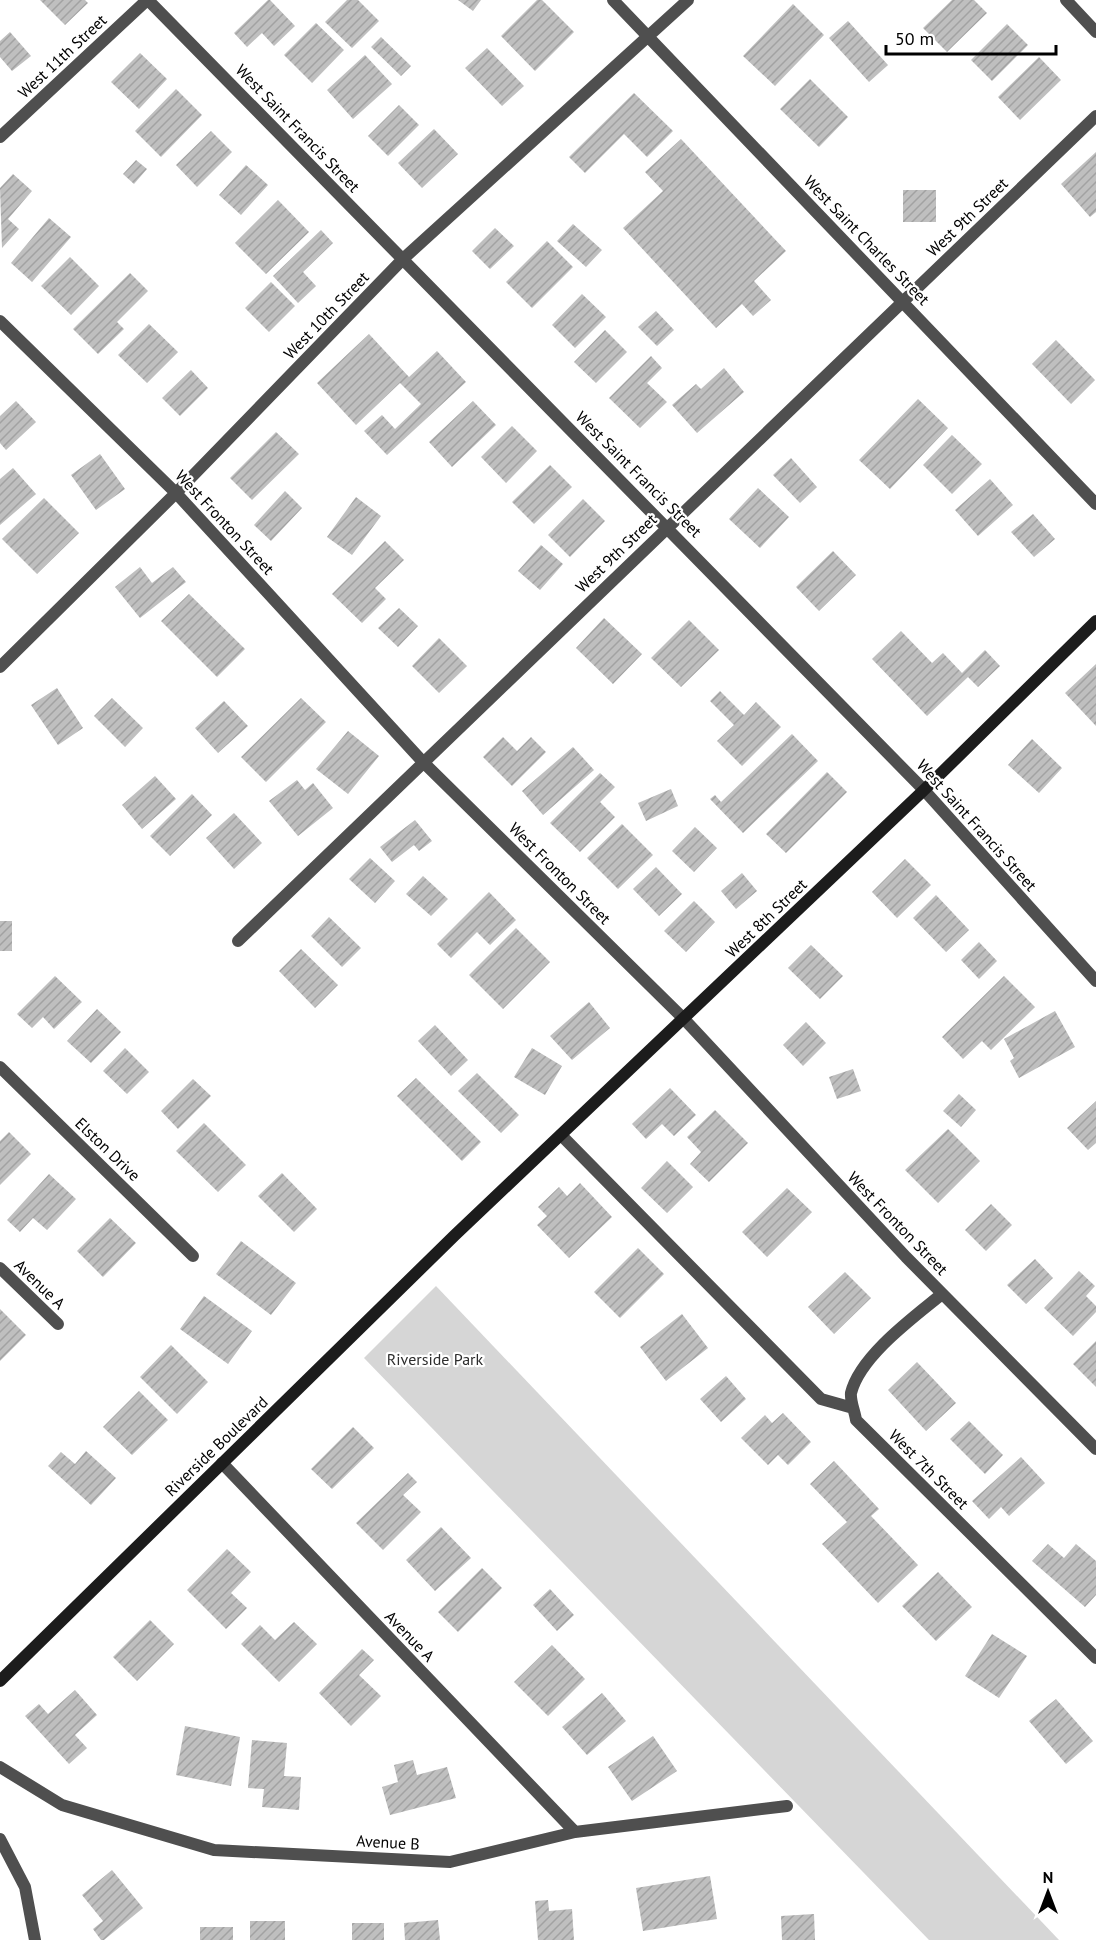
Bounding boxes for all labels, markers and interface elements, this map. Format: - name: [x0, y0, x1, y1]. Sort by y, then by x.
- street label: West 11th Street: [14, 9, 111, 102]
- scale bar: [886, 18, 1056, 56]
- text: 50 m: [895, 27, 934, 50]
- street label: West Saint Francis Street: [232, 60, 365, 197]
- street label: West Saint Charles Street: [800, 171, 934, 309]
- street label: West 9th Street: [922, 173, 1012, 261]
- street label: West 10th Street: [279, 267, 373, 363]
- street label: West Saint Francis Street: [572, 407, 707, 542]
- street label: West Fronton Street: [171, 465, 279, 579]
- street label: West 9th Street: [571, 509, 661, 597]
- street label: West Saint Francis Street: [913, 755, 1042, 895]
- street label: West Fronton Street: [505, 818, 616, 929]
- street label: West 8th Street: [721, 874, 811, 962]
- street label: Elston Drive: [71, 1113, 145, 1185]
- street label: West Fronton Street: [844, 1167, 953, 1279]
- street label: Avenue A: [10, 1255, 70, 1314]
- park label: Riverside Park: [387, 1349, 484, 1369]
- street label: Riverside Boulevard: [160, 1392, 272, 1500]
- street label: West 7th Street: [885, 1425, 974, 1514]
- street label: Avenue A: [381, 1606, 440, 1666]
- street label: Avenue B: [356, 1830, 420, 1854]
- north arrow: [1018, 1862, 1078, 1922]
- text: N: [1043, 1867, 1053, 1887]

